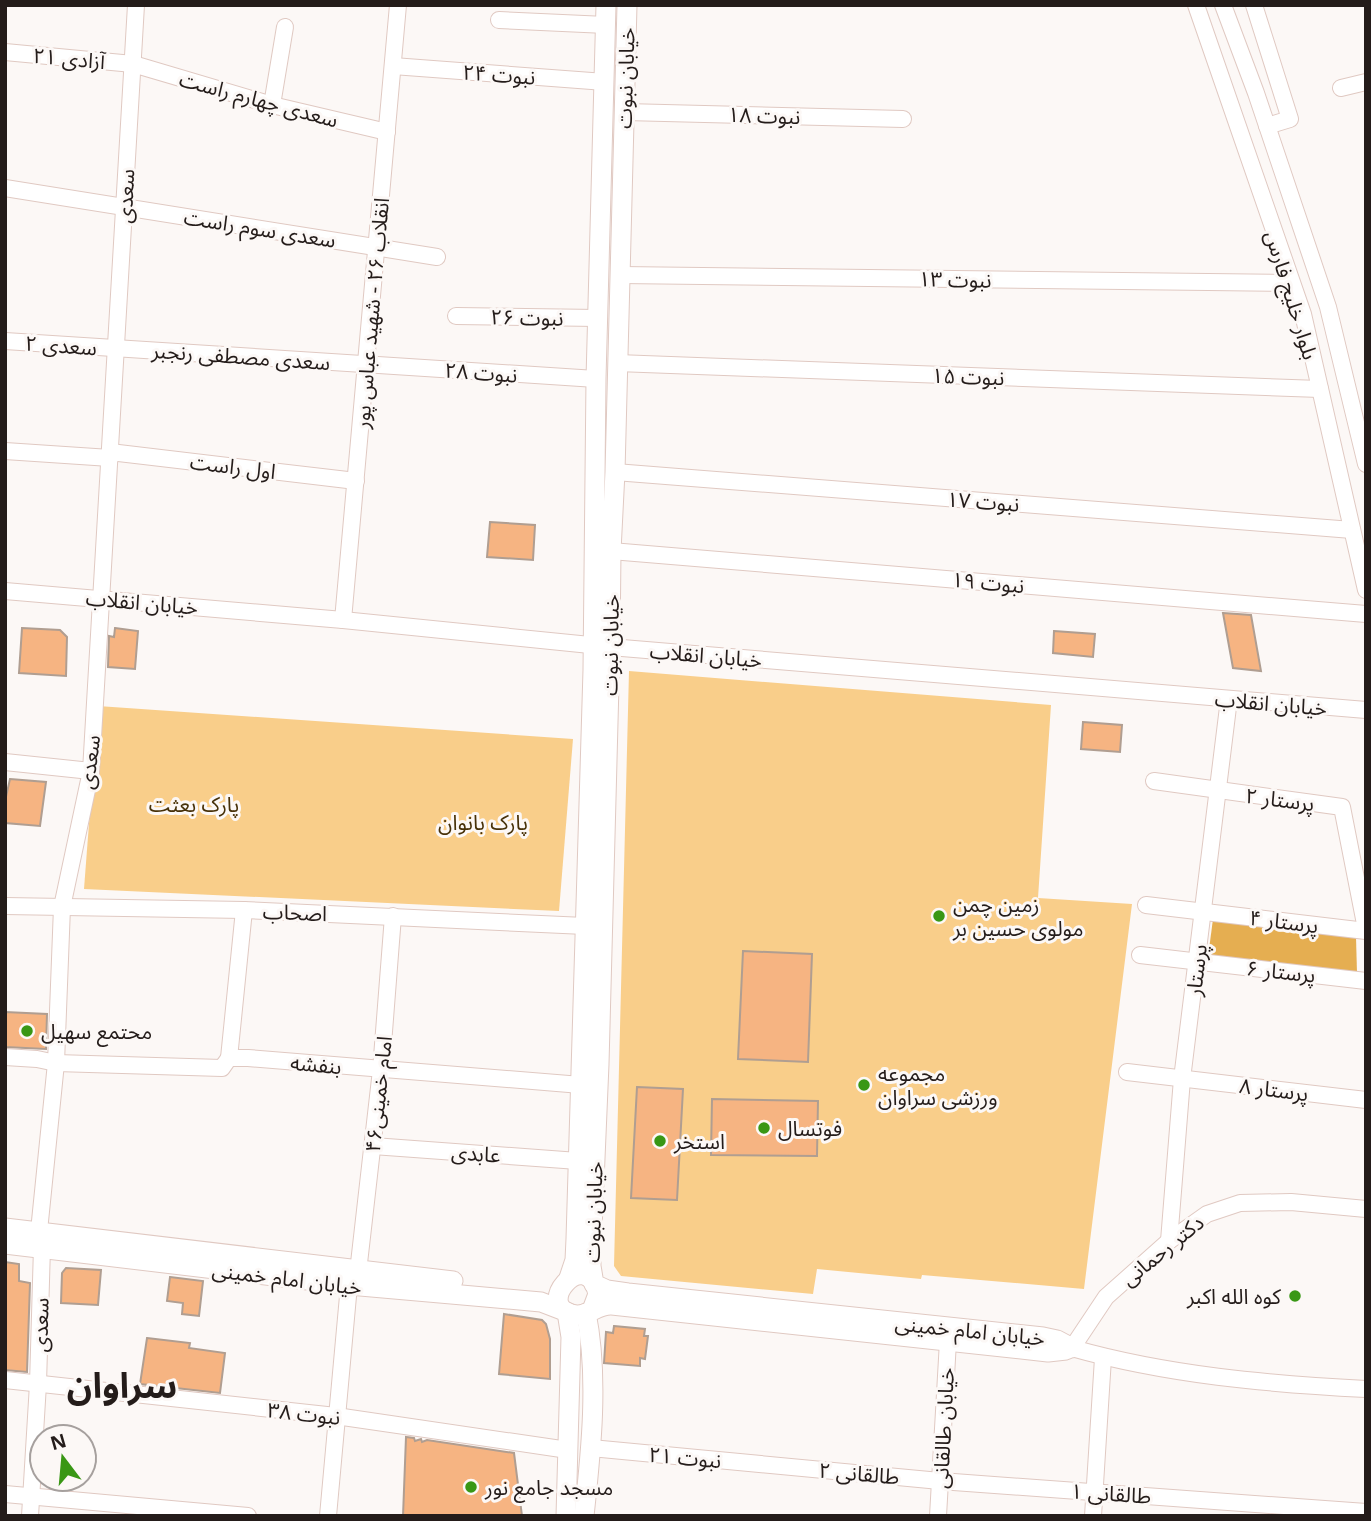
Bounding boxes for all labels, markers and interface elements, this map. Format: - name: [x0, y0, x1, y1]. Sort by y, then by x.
- street label: خیابان نبوت: [609, 27, 641, 129]
- street label: آزادی ۲۱: [32, 41, 107, 75]
- street label: نبوت ۲۴: [462, 57, 536, 91]
- street label: سعدی چهارم راست: [176, 64, 341, 137]
- street label: نبوت ۱۸: [727, 100, 801, 130]
- street label: سعدی: [110, 168, 140, 224]
- street label: انقلاب ۲۶ - شهید عباس پور: [347, 196, 395, 431]
- street label: سعدی سوم راست: [181, 202, 338, 257]
- street label: بلوار خلیج فارس: [1257, 227, 1325, 364]
- street label: نبوت ۱۳: [918, 264, 992, 294]
- street label: نبوت ۲۶: [490, 302, 564, 332]
- street label: سعدی ۲: [24, 329, 98, 361]
- street label: سعدی مصطفی رنجبر: [150, 336, 331, 376]
- street label: نبوت ۲۸: [444, 355, 518, 389]
- street label: نبوت ۱۵: [931, 361, 1005, 391]
- street label: اول راست: [189, 447, 277, 485]
- street label: نبوت ۱۷: [946, 484, 1020, 518]
- street label: نبوت ۱۹: [950, 565, 1026, 599]
- street label: خیابان انقلاب: [85, 583, 199, 621]
- street label: خیابان نبوت: [595, 594, 625, 696]
- street label: خیابان انقلاب: [649, 636, 763, 674]
- street label: خیابان انقلاب: [1214, 684, 1328, 722]
- street label: سعدی: [72, 733, 106, 791]
- street label: پرستار ۲: [1244, 781, 1316, 817]
- park label: پارک بعثت: [149, 790, 239, 818]
- park label: پارک بانوان: [438, 808, 528, 836]
- place label: زمین چمن مولوی حسین بر: [952, 890, 1084, 942]
- street label: اصحاب: [262, 897, 328, 927]
- street label: پرستار ۴: [1248, 903, 1320, 939]
- marker: زمین چمن مولوی حسین بر: [931, 908, 947, 924]
- street label: پرستار: [1179, 942, 1213, 999]
- street label: پرستار ۶: [1245, 953, 1317, 989]
- place label: محتمع سهیل: [41, 1017, 152, 1047]
- marker: محتمع سهیل: [19, 1023, 35, 1039]
- street label: امام خمینی۴۶: [358, 1034, 401, 1154]
- street label: بنفشه: [289, 1048, 343, 1080]
- place label: مجموعه ورزشی سراوان: [878, 1059, 998, 1111]
- street label: پرستار ۸: [1238, 1071, 1310, 1107]
- marker: مجموعه ورزشی سراوان: [856, 1077, 872, 1093]
- place label: فوتسال: [778, 1114, 842, 1142]
- marker: فوتسال: [756, 1120, 772, 1136]
- place label: استخر: [673, 1127, 725, 1155]
- marker: استخر: [652, 1133, 668, 1149]
- street label: عابدی: [450, 1137, 502, 1169]
- street label: خیابان نبوت: [577, 1161, 609, 1263]
- street label: دکتر رحمانی: [1115, 1208, 1209, 1292]
- street label: خیابان امام خمینی: [210, 1255, 363, 1304]
- place label: کوه الله اکبر: [1186, 1282, 1281, 1310]
- marker: کوه الله اکبر: [1287, 1288, 1303, 1304]
- street label: سعدی: [26, 1297, 54, 1353]
- street label: خیابان امام خمینی: [893, 1308, 1046, 1355]
- district label: سراوان: [67, 1361, 177, 1408]
- street label: خیابان طالقانی: [926, 1367, 960, 1489]
- street label: نبوت ۳۸: [266, 1395, 342, 1431]
- north arrow: [28, 1423, 98, 1493]
- text: N: [47, 1427, 69, 1456]
- street label: نبوت ۲۱: [647, 1440, 723, 1474]
- street label: طالقانی ۲: [817, 1456, 901, 1490]
- place label: مسجد جامع نور: [484, 1473, 613, 1503]
- street label: طالقانی ۱: [1070, 1476, 1152, 1510]
- marker: مسجد جامع نور: [463, 1479, 479, 1495]

